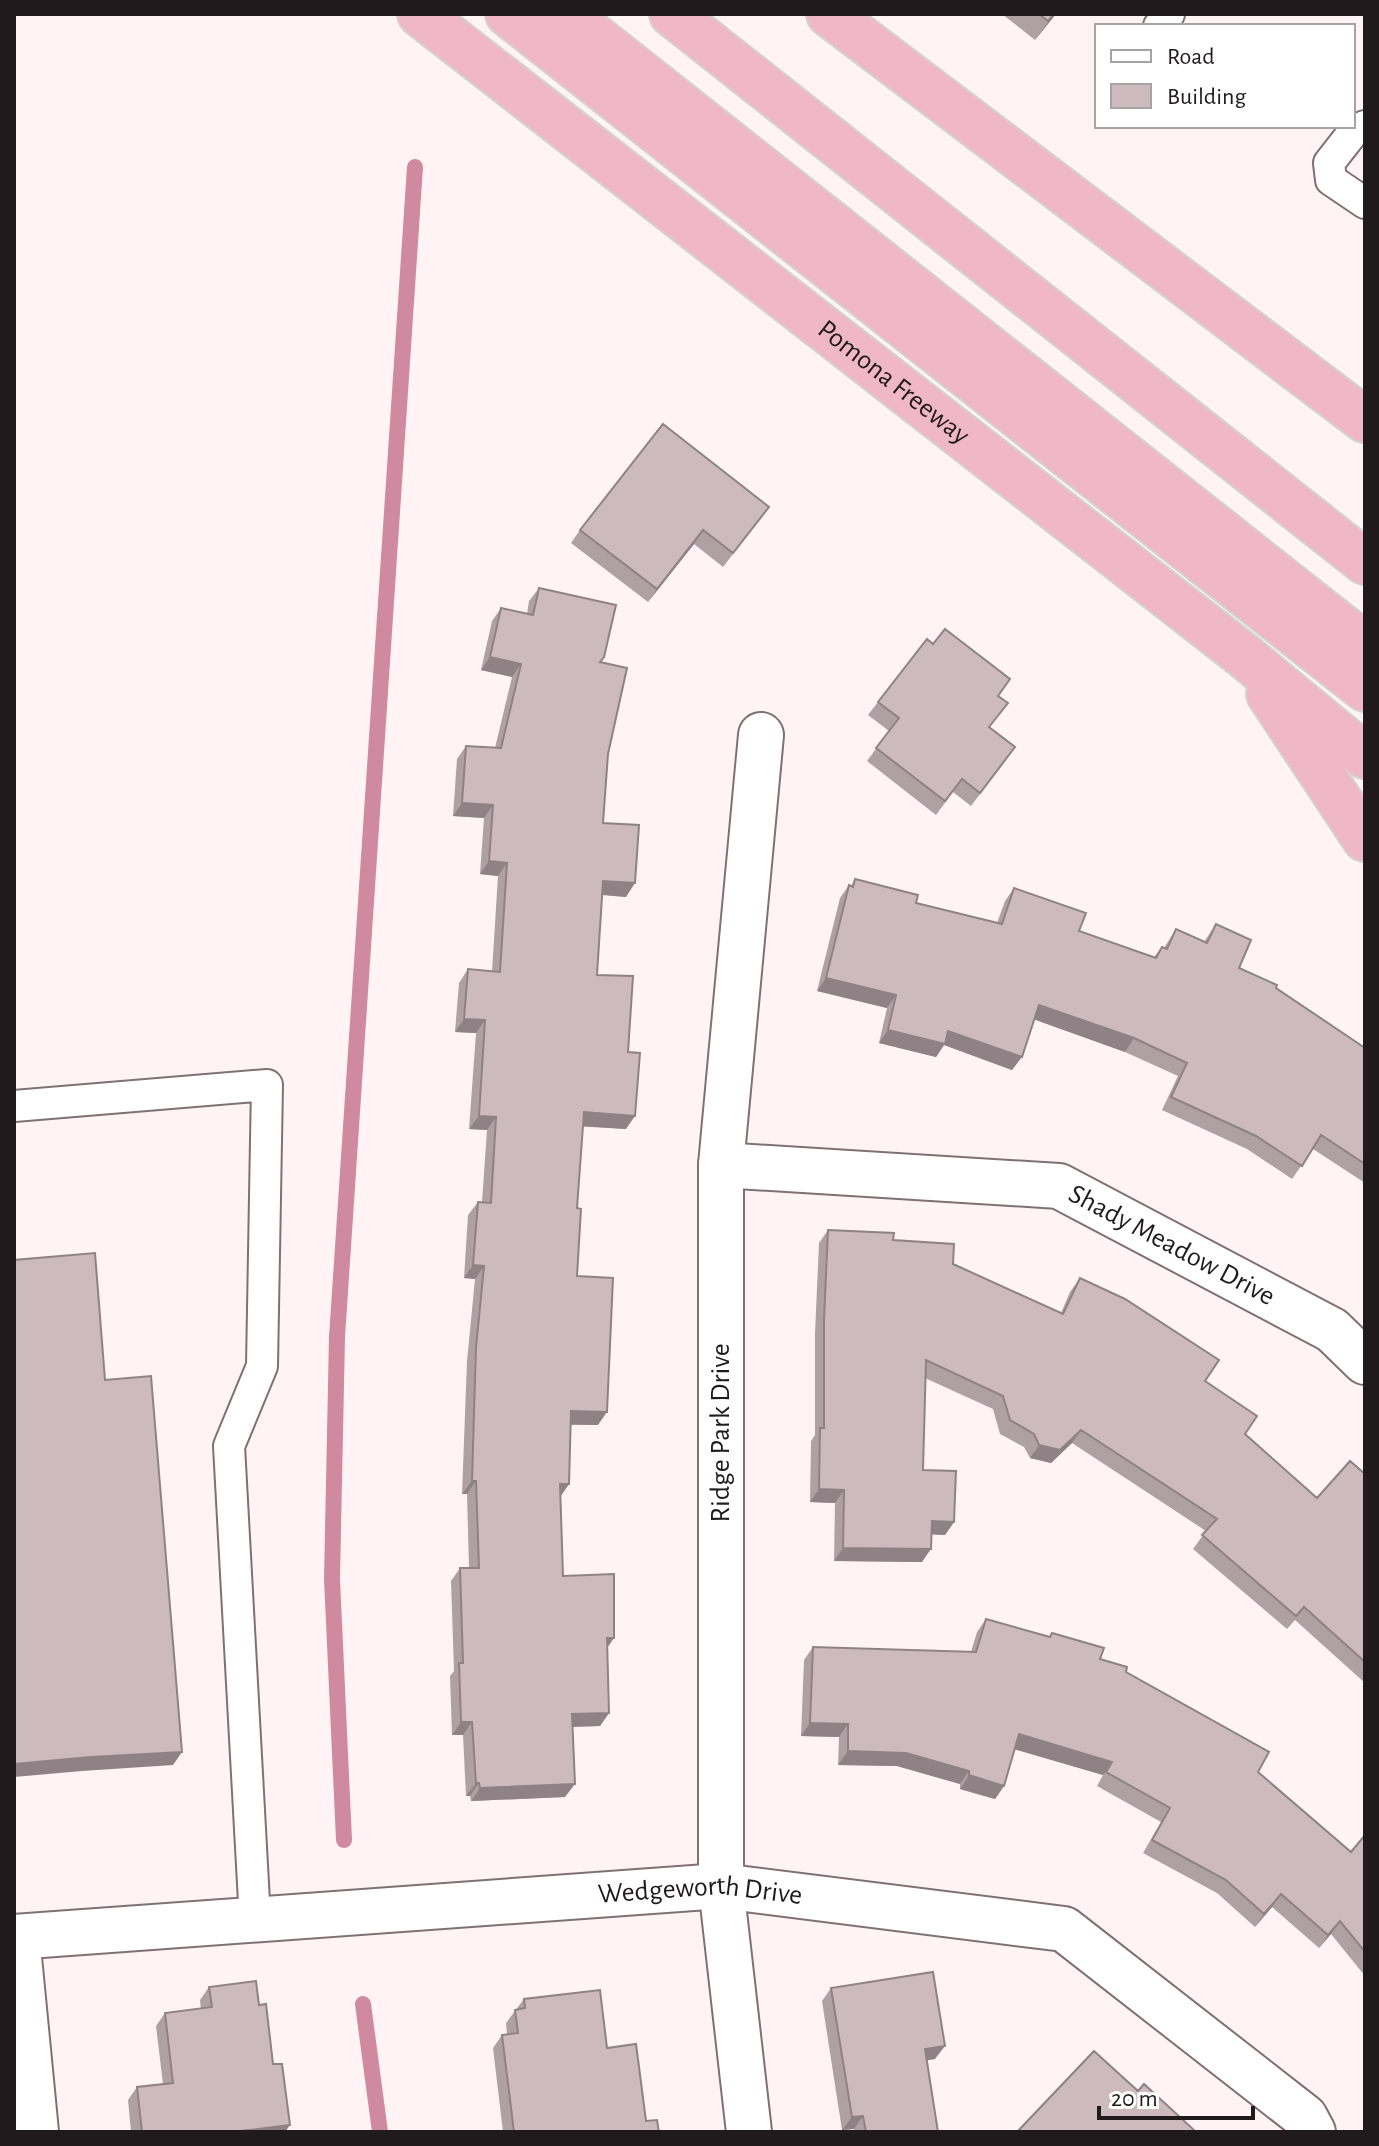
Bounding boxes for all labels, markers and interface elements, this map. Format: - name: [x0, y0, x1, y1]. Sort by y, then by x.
- legend: [1095, 24, 1355, 128]
- text: Road: [1167, 45, 1215, 69]
- text: Building: [1167, 85, 1246, 109]
- street label: Pomona Freeway: [812, 315, 974, 450]
- street label: Shady Meadow Drive: [1064, 1180, 1279, 1311]
- street label: Ridge Park Drive: [707, 1343, 735, 1523]
- street label: Wedgeworth Drive: [597, 1872, 804, 1910]
- scale bar: [1099, 2070, 1253, 2120]
- text: 20 m: [1111, 2087, 1158, 2111]

